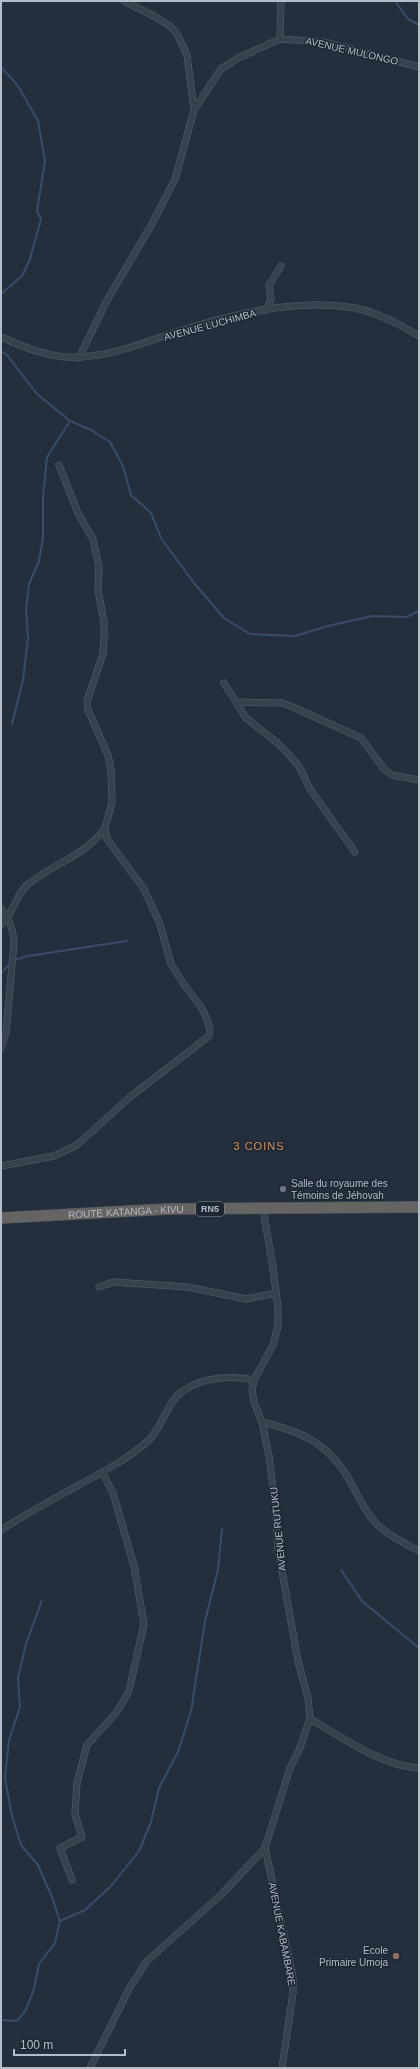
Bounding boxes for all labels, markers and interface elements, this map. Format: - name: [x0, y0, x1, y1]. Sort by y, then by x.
- street label: AVENUE MULONGO: [305, 35, 400, 67]
- street label: AVENUE LUCHIMBA: [163, 307, 258, 343]
- district label: 3 COINS: [233, 1140, 285, 1152]
- place label: Salle du royaume des Témoins de Jéhovah: [291, 1178, 388, 1201]
- marker: Salle du royaume des Témoins de Jéhovah: [278, 1184, 288, 1194]
- road number: RN5: [196, 1202, 224, 1216]
- street label: ROUTE KATANGA - KIVU: [68, 1203, 184, 1220]
- street label: AVENUE RUTUKU: [268, 1486, 288, 1572]
- street label: AVENUE KABAMBARE: [267, 1881, 298, 1987]
- place label: Ecole Primaire Umoja: [319, 1945, 388, 1968]
- marker: Ecole Primaire Umoja: [391, 1951, 401, 1961]
- scale bar: [14, 2031, 125, 2057]
- text: 100 m: [20, 2038, 53, 2052]

